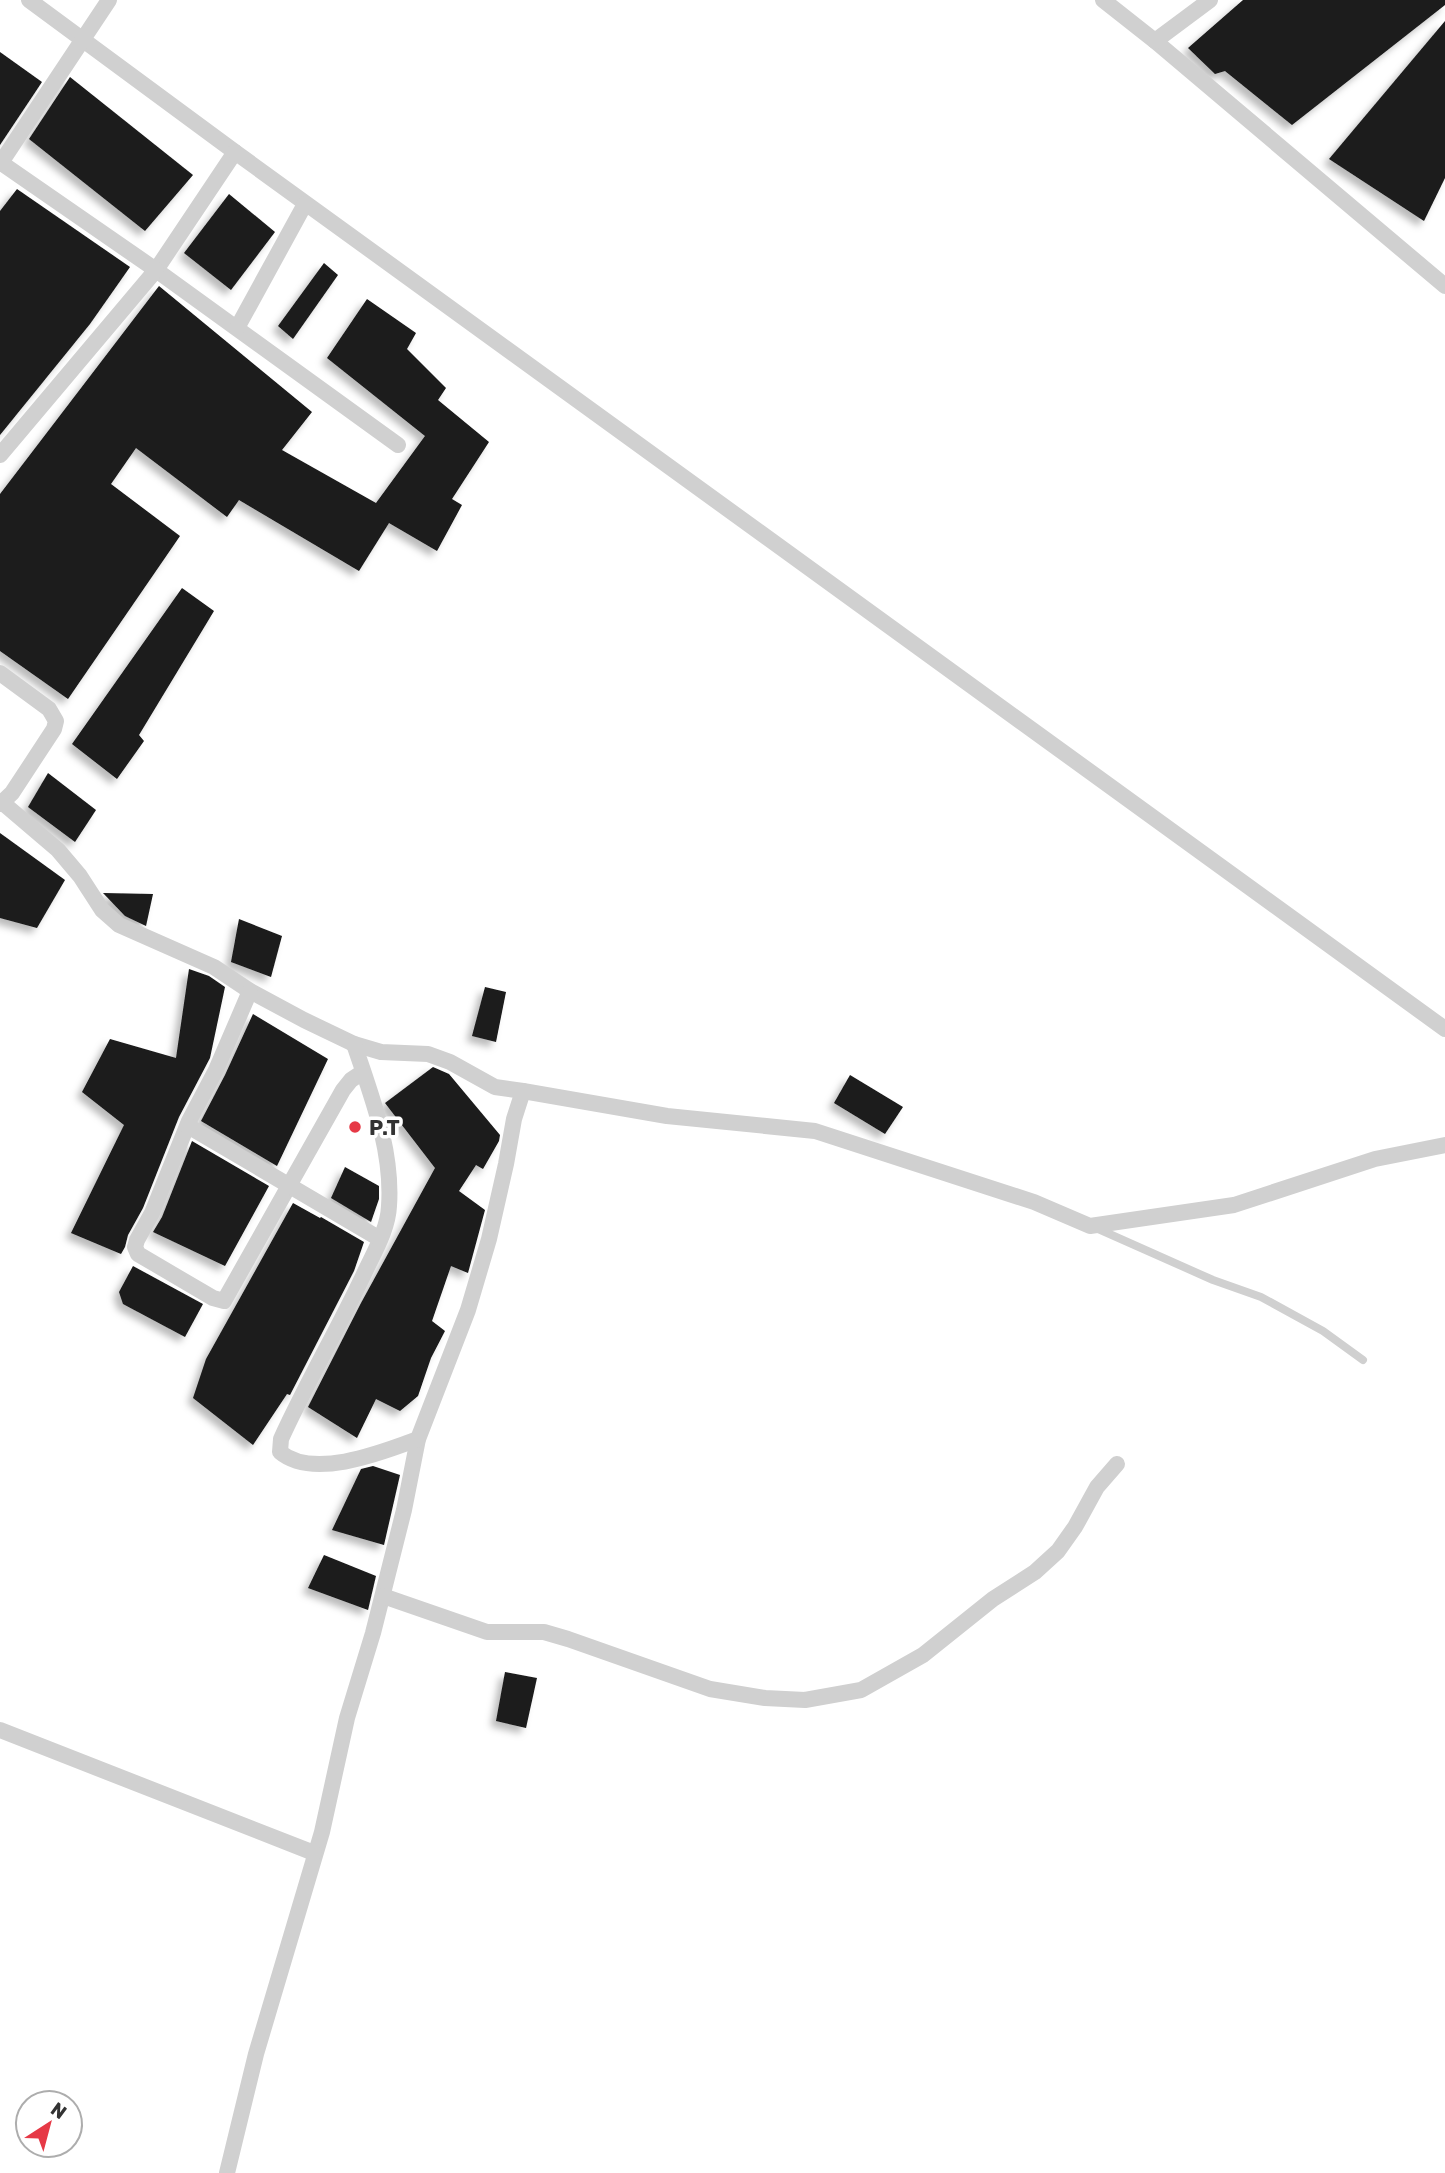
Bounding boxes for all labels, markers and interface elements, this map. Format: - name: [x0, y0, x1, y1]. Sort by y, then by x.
- place label: P.T: [369, 1115, 400, 1140]
- marker: P.T: [347, 1119, 363, 1135]
- north arrow: [14, 2089, 84, 2159]
- text: N: [46, 2097, 71, 2124]

